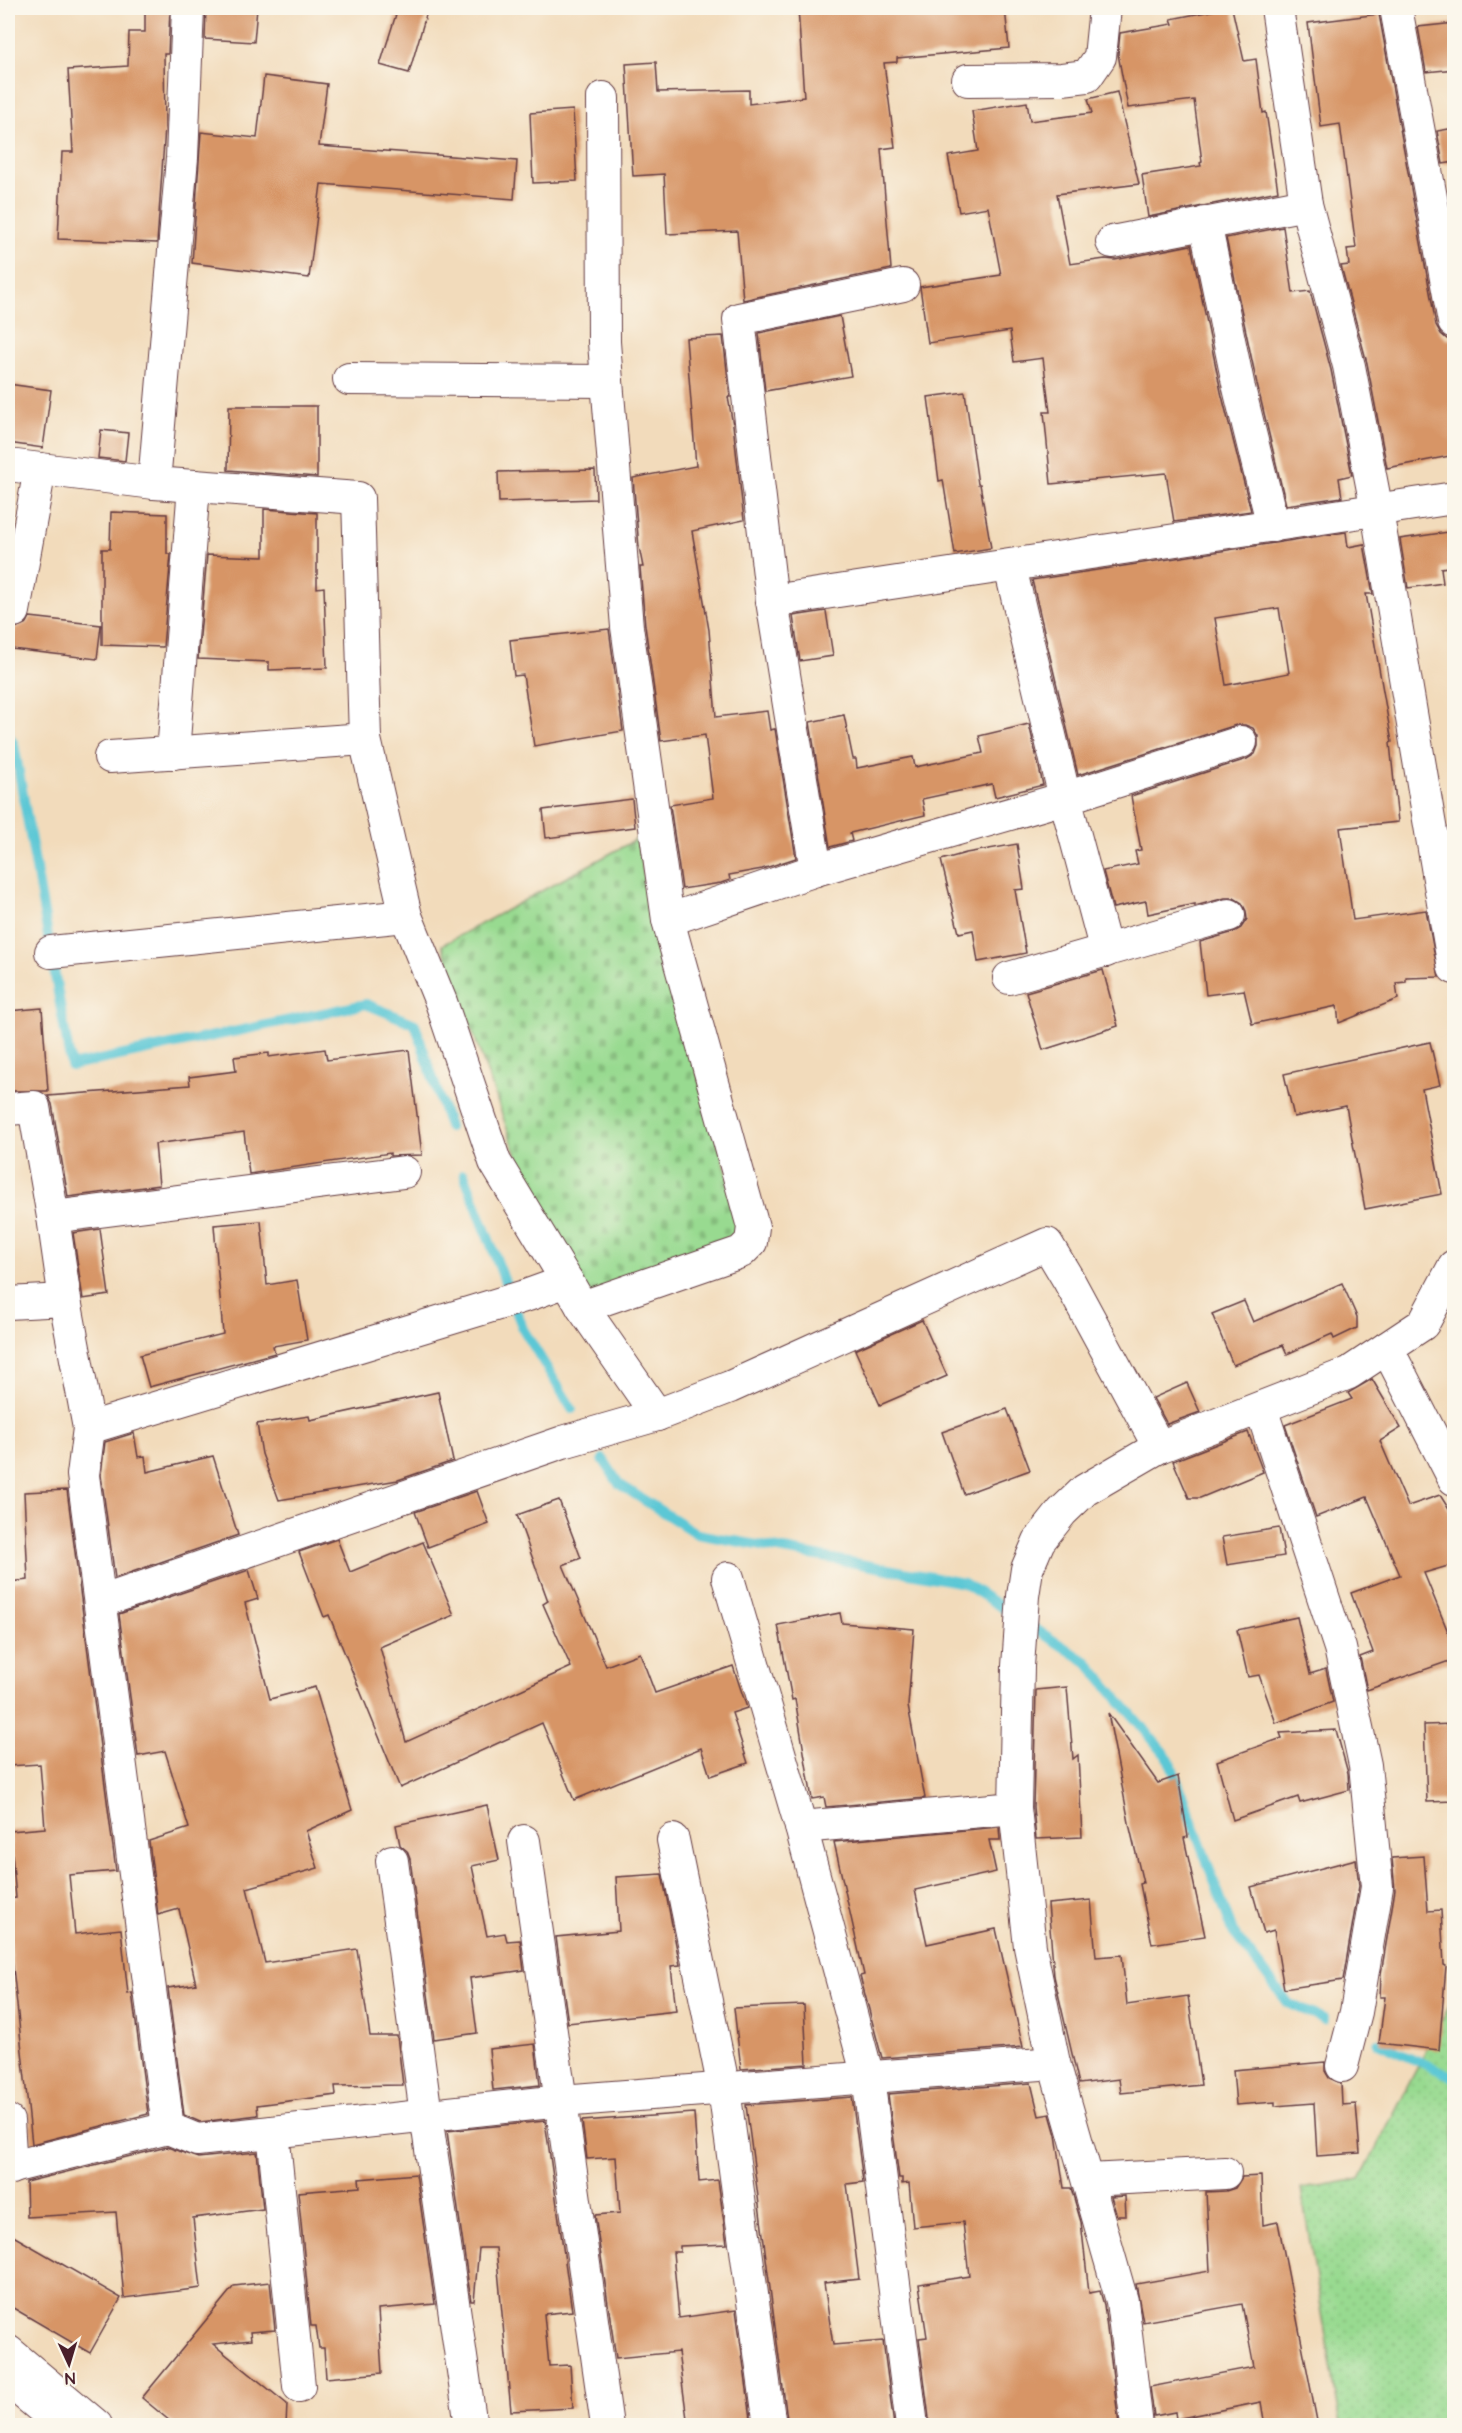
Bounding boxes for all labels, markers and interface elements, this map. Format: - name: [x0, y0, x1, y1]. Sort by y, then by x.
- north arrow: [39, 2334, 99, 2394]
- text: N: [64, 2367, 76, 2389]

